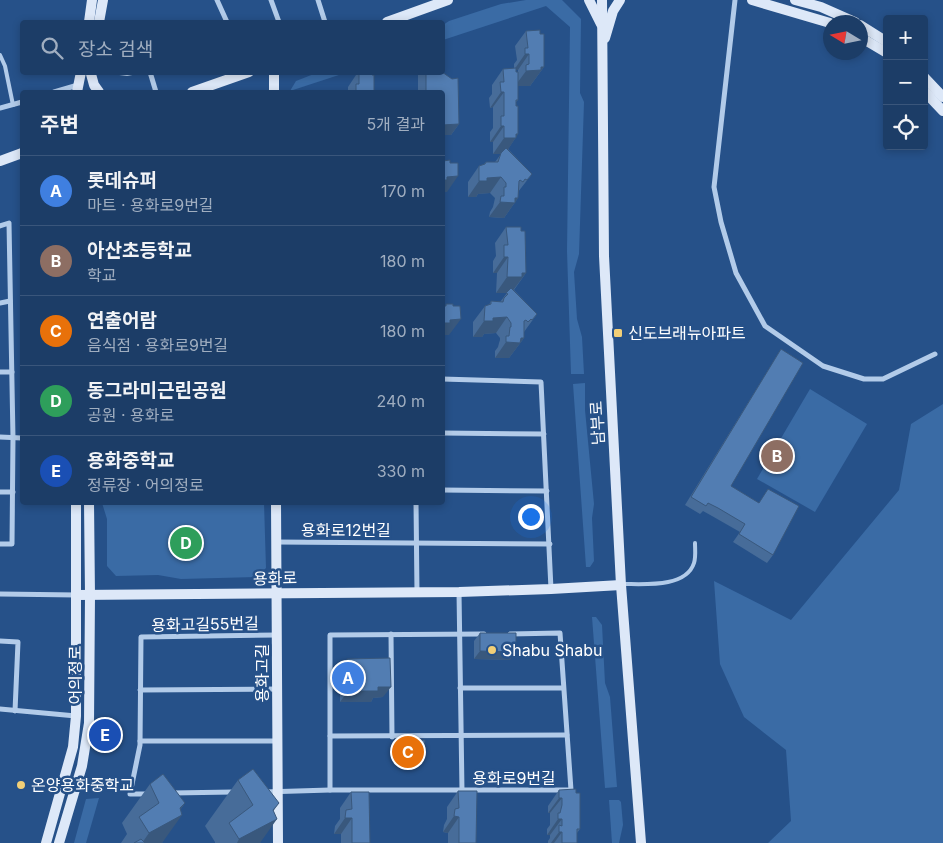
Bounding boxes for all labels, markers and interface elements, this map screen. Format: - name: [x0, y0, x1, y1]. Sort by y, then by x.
- north arrow: [823, 15, 868, 60]
- map controls: [883, 15, 928, 150]
- button: +: [883, 15, 928, 60]
- search box: [20, 20, 445, 75]
- icon: search: [38, 34, 66, 62]
- text: 장소 검색: [78, 38, 153, 61]
- button: −: [883, 60, 928, 105]
- button: locate: [883, 105, 928, 150]
- text: 주변: [40, 112, 79, 137]
- text: 5개 결과: [367, 114, 425, 134]
- text: 롯데슈퍼: [87, 169, 157, 192]
- text: A: [50, 181, 62, 201]
- text: 170 m: [381, 181, 425, 201]
- text: 마트 · 용화로9번길: [87, 195, 214, 215]
- text: 아산초등학교: [87, 239, 192, 262]
- text: B: [51, 251, 61, 271]
- text: 180 m: [380, 251, 425, 271]
- text: 학교: [87, 265, 116, 285]
- text: 연출어람: [87, 309, 157, 332]
- text: C: [50, 321, 62, 341]
- text: 180 m: [380, 321, 425, 341]
- place label: 신도브래뉴아파트: [628, 323, 746, 343]
- marker: 신도브래뉴아파트: [612, 327, 624, 339]
- text: 음식점 · 용화로9번길: [87, 335, 228, 355]
- text: 동그라미근린공원: [87, 379, 227, 402]
- text: D: [50, 391, 62, 411]
- text: 240 m: [377, 391, 425, 411]
- street label: 남부로: [586, 400, 608, 446]
- text: 공원 · 용화로: [87, 405, 174, 425]
- pin: B: [761, 437, 793, 475]
- text: 용화중학교: [87, 449, 174, 472]
- text: E: [51, 461, 61, 481]
- text: 330 m: [377, 461, 425, 481]
- text: 정류장 · 어의정로: [87, 475, 204, 495]
- your location: [518, 504, 544, 530]
- street label: 용화로12번길: [301, 520, 391, 540]
- pin: D: [170, 524, 202, 562]
- street label: 용화로: [253, 568, 298, 588]
- street label: 용화고길55번길: [151, 613, 259, 635]
- place label: Shabu Shabu: [502, 640, 602, 660]
- street label: 용화고길: [252, 644, 272, 702]
- marker: Shabu Shabu: [486, 644, 498, 656]
- street label: 어의정로: [65, 645, 85, 704]
- pin: A: [332, 659, 364, 697]
- pin: E: [89, 716, 121, 754]
- pin: C: [392, 733, 424, 771]
- street label: 용화로9번길: [472, 768, 556, 788]
- place label: 온양용화중학교: [31, 775, 134, 795]
- marker: 온양용화중학교: [15, 779, 27, 791]

